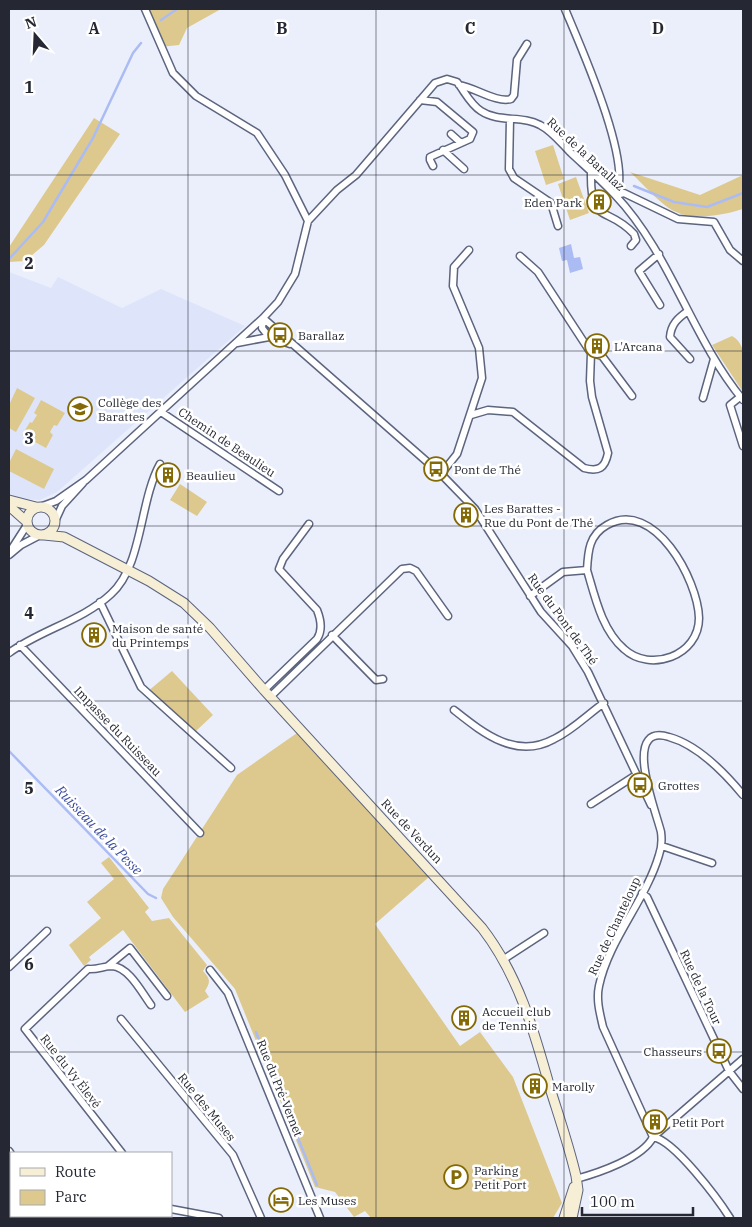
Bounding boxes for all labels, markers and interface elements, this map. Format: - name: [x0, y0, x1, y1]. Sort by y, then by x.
- north arrow: [10, 10, 60, 60]
- text: N: [23, 12, 39, 33]
- text: A: [88, 18, 100, 38]
- text: B: [276, 18, 288, 38]
- text: C: [465, 18, 475, 38]
- text: D: [652, 18, 664, 38]
- text: 1: [24, 77, 34, 97]
- street label: Rue de la Barallaz: [544, 114, 628, 194]
- building icon: Eden Park: [586, 189, 612, 215]
- place label: Eden Park: [524, 195, 582, 210]
- text: 2: [24, 253, 34, 273]
- bus stop icon: Barallaz: [267, 322, 293, 348]
- place label: Barallaz: [298, 328, 344, 343]
- building icon: L'Arcana: [584, 333, 610, 359]
- place label: L'Arcana: [614, 339, 663, 354]
- place label: Collège des Barattes: [98, 395, 161, 424]
- school or university icon: Collège des Barattes: [67, 396, 93, 422]
- street label: Chemin de Beaulieu: [176, 404, 278, 480]
- text: 3: [24, 428, 34, 448]
- bus stop icon: Pont de Thé: [423, 456, 449, 482]
- building icon: Beaulieu: [155, 462, 181, 488]
- place label: Pont de Thé: [454, 462, 521, 477]
- place label: Beaulieu: [186, 468, 236, 482]
- place label: Les Barattes - Rue du Pont de Thé: [484, 501, 593, 530]
- building icon: Les Barattes - Rue du Pont de Thé: [453, 502, 479, 528]
- street label: Rue du Pont de Thé: [525, 570, 601, 668]
- text: 4: [24, 603, 34, 623]
- place label: Maison de santé du Printemps: [112, 621, 203, 650]
- building icon: Maison de santé du Printemps: [81, 622, 107, 648]
- street label: Impasse du Ruisseau: [71, 683, 165, 780]
- bus stop icon: Grottes: [627, 772, 653, 798]
- text: 5: [24, 778, 34, 798]
- place label: Grottes: [658, 778, 700, 793]
- water label: Ruisseau de la Pesse: [51, 781, 147, 879]
- street label: Rue de Verdun: [378, 796, 446, 867]
- street label: Rue de Chanteloup: [585, 875, 643, 977]
- street label: Rue de la Tour: [677, 947, 725, 1027]
- text: 6: [24, 954, 34, 974]
- place label: Accueil club de Tennis: [482, 1004, 551, 1033]
- building icon: Accueil club de Tennis: [451, 1005, 477, 1031]
- street label: Rue du Vy Élevé: [37, 1031, 105, 1111]
- street label: Rue du Pré-Vernet: [254, 1037, 306, 1139]
- bus stop icon: Chasseurs: [706, 1038, 732, 1064]
- place label: Chasseurs: [643, 1044, 702, 1059]
- street label: Rue des Muses: [175, 1070, 239, 1144]
- building icon: Marolly: [522, 1073, 548, 1099]
- place label: Marolly: [552, 1079, 595, 1094]
- building icon: Petit Port: [642, 1109, 668, 1135]
- place label: Petit Port: [672, 1115, 724, 1130]
- legend: [10, 1152, 172, 1217]
- text: Route: [55, 1162, 96, 1181]
- place label: Parking Petit Port: [474, 1163, 526, 1192]
- parking icon: Parking Petit Port: [443, 1164, 469, 1190]
- scale bar: [582, 1184, 693, 1216]
- text: Parc: [55, 1187, 87, 1206]
- hotel icon: Les Muses: [268, 1187, 294, 1213]
- text: 100 m: [590, 1192, 635, 1211]
- place label: Les Muses: [298, 1193, 356, 1208]

